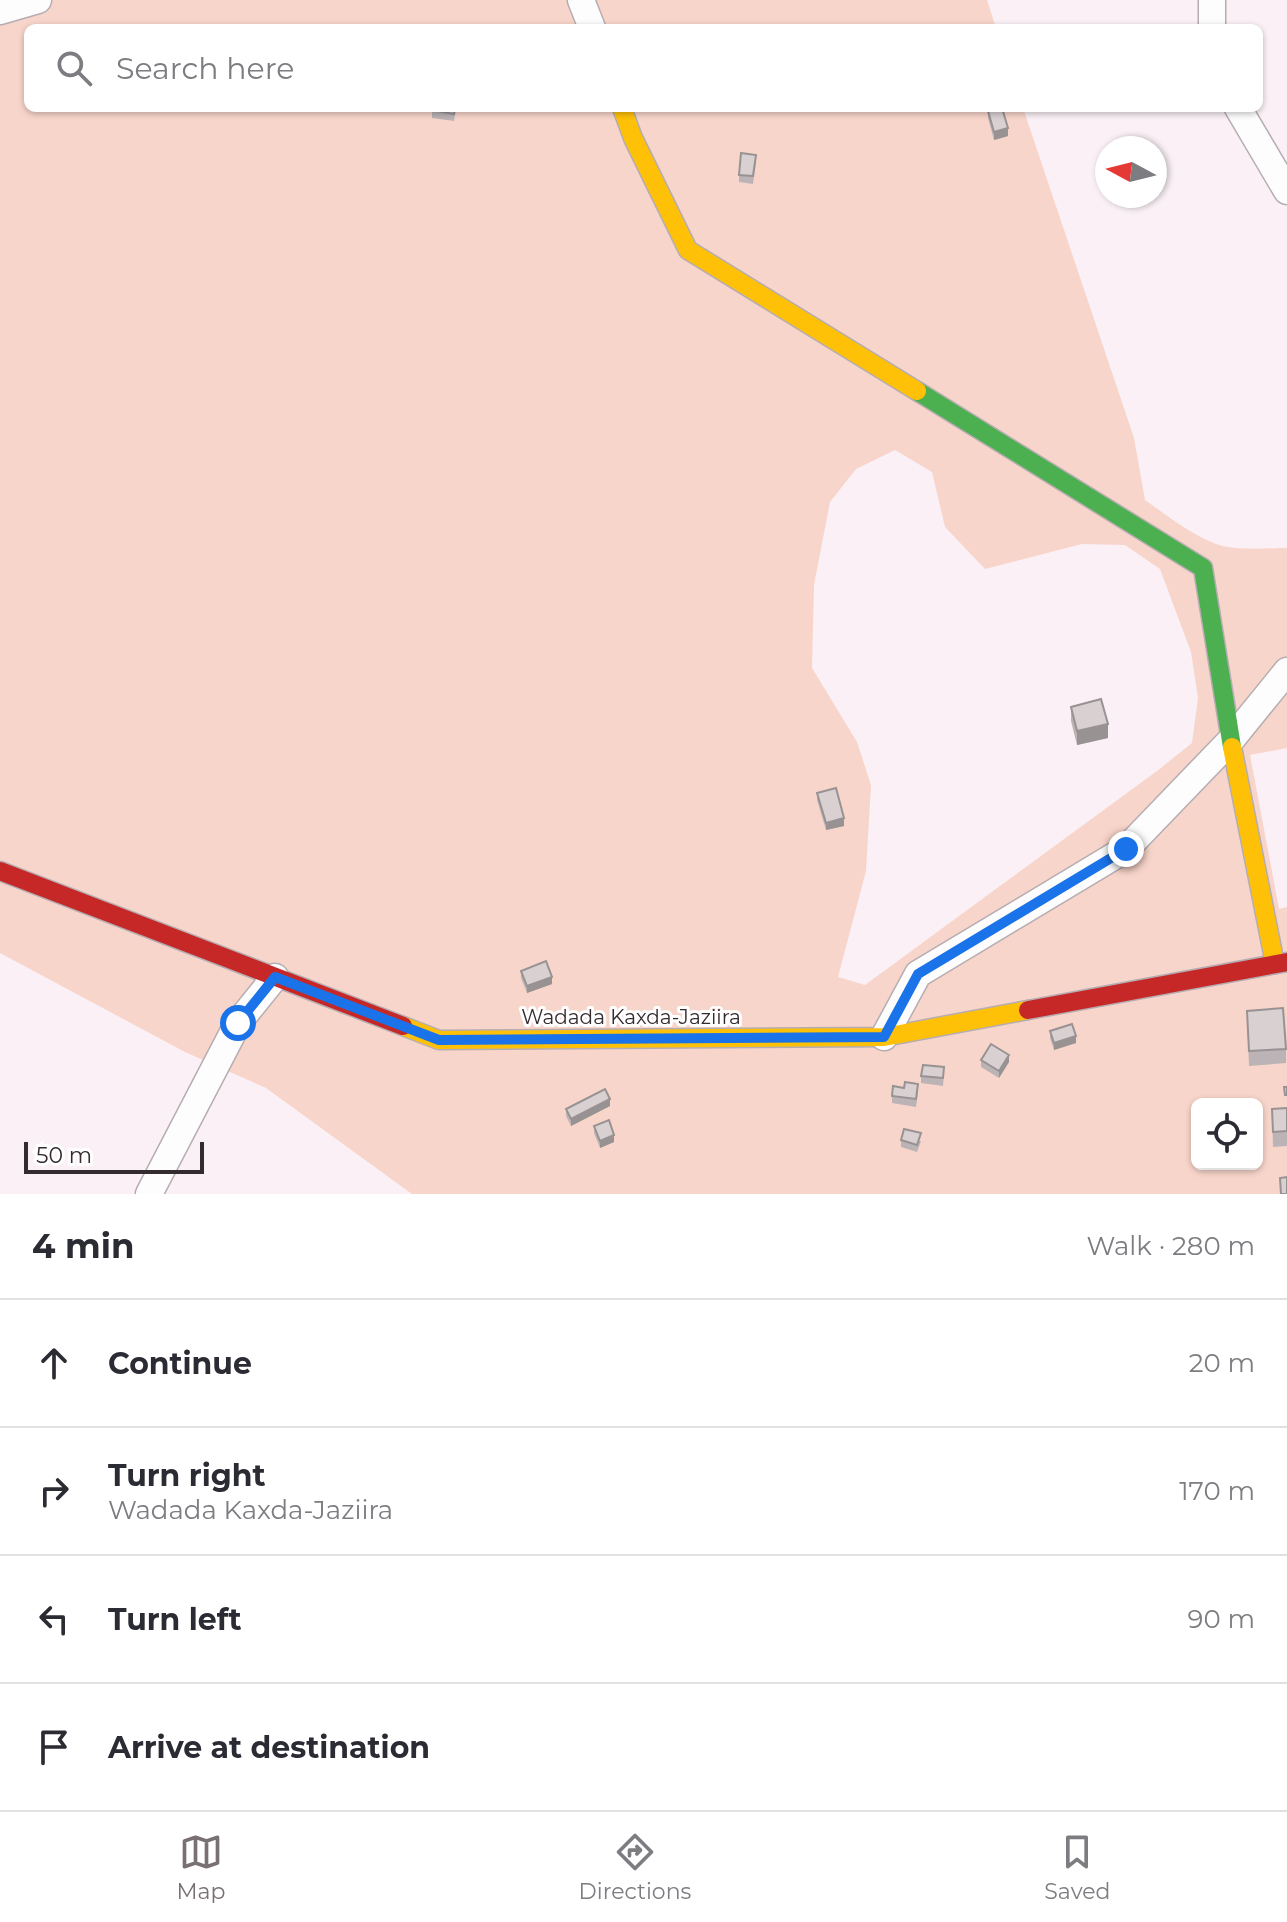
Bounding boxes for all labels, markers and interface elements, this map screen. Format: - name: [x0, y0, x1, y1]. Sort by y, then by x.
- search box: [24, 24, 1263, 112]
- icon: search: [52, 46, 96, 90]
- text: Search here: [116, 50, 294, 87]
- north arrow: [1095, 136, 1167, 208]
- route end: [1108, 831, 1144, 867]
- route start: [220, 1005, 256, 1041]
- street label: Wadada Kaxda-Jaziira: [521, 1005, 741, 1029]
- map controls: [1191, 1098, 1263, 1170]
- button: locate: [1191, 1098, 1263, 1170]
- scale bar: [24, 1138, 204, 1174]
- text: 50 m: [36, 1142, 92, 1169]
- text: 4 min: [32, 1225, 134, 1267]
- text: Walk · 280 m: [1087, 1230, 1255, 1262]
- icon: ahead: [32, 1341, 76, 1385]
- text: Continue: [108, 1345, 252, 1382]
- text: 20 m: [1189, 1347, 1255, 1379]
- text: Turn right: [108, 1457, 265, 1494]
- icon: right: [32, 1469, 76, 1513]
- text: 170 m: [1179, 1475, 1255, 1507]
- text: Wadada Kaxda-Jaziira: [108, 1494, 393, 1526]
- icon: left: [32, 1597, 76, 1641]
- text: Turn left: [108, 1601, 241, 1638]
- text: 90 m: [1188, 1603, 1255, 1635]
- icon: arrive: [32, 1725, 76, 1769]
- text: Arrive at destination: [108, 1729, 430, 1766]
- tab: Map: [177, 1830, 225, 1905]
- tab: Directions: [579, 1830, 691, 1905]
- tab: Saved: [1044, 1830, 1110, 1905]

